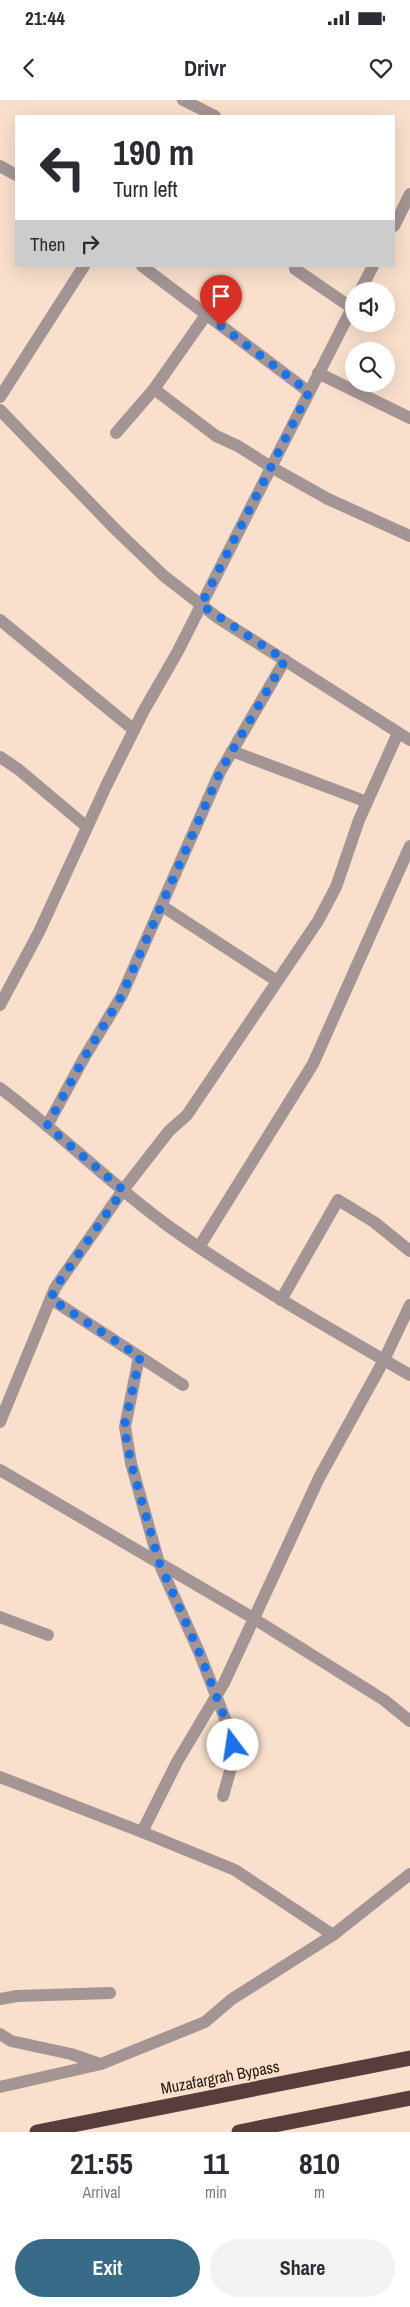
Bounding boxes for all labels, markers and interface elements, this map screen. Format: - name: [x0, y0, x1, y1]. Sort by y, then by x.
- text: 21:44: [25, 5, 65, 31]
- text: Drivr: [184, 53, 226, 83]
- icon: back: [15, 54, 43, 82]
- icon: heart: [367, 54, 395, 82]
- text: 190 m: [113, 129, 194, 176]
- icon: left: [30, 135, 95, 200]
- text: Turn left: [113, 174, 178, 204]
- icon: right: [76, 230, 104, 258]
- text: Then: [30, 231, 66, 257]
- pin: [200, 275, 242, 326]
- icon: arrive: [207, 282, 235, 310]
- map controls: [345, 282, 395, 392]
- button: sound: [345, 282, 395, 332]
- button: search: [345, 342, 395, 392]
- position arrow: [206, 1718, 258, 1770]
- street label: Muzafargrah Bypass: [159, 2055, 281, 2099]
- text: 21:55: [70, 2143, 133, 2183]
- text: 11: [203, 2143, 229, 2183]
- text: 810: [299, 2143, 340, 2183]
- text: Arrival: [83, 2181, 120, 2203]
- text: min: [205, 2181, 227, 2203]
- text: m: [314, 2181, 325, 2203]
- button: Exit: [15, 2239, 200, 2297]
- button: Share: [210, 2239, 395, 2297]

